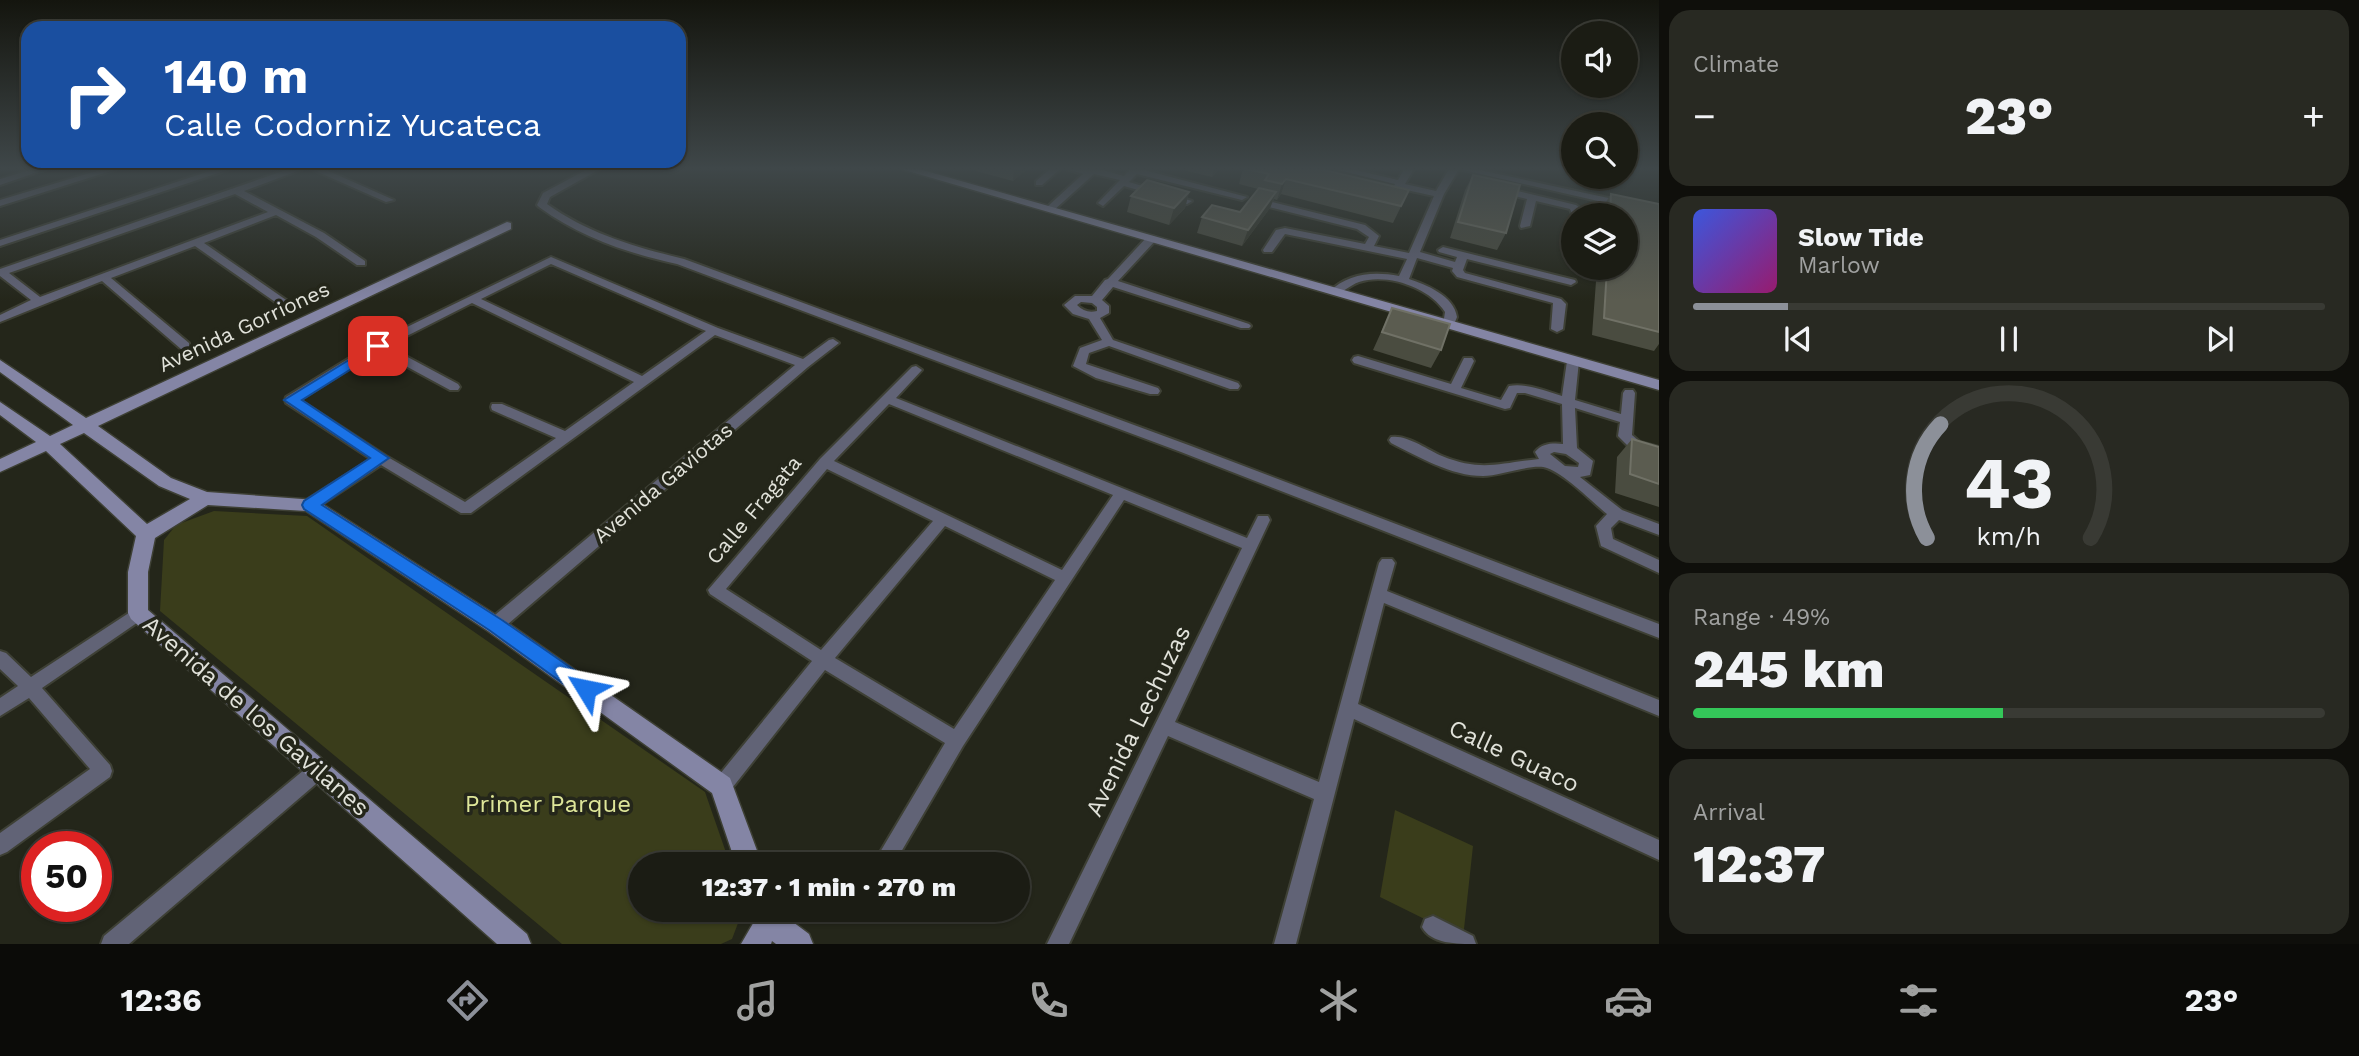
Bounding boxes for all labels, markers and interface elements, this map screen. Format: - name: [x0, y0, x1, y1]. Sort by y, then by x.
- map controls: [1561, 21, 1638, 280]
- button: sound: [1561, 21, 1638, 98]
- text: 140 m: [164, 47, 308, 105]
- icon: right: [49, 49, 140, 140]
- text: Climate: [1693, 51, 1779, 78]
- text: 23°: [1965, 86, 2053, 147]
- text: −: [1693, 94, 1716, 138]
- text: +: [2302, 94, 2325, 138]
- text: Calle Codorniz Yucateca: [164, 106, 541, 144]
- button: search: [1561, 112, 1638, 189]
- button: layers: [1561, 203, 1638, 280]
- text: Slow Tide: [1798, 222, 1924, 252]
- text: Marlow: [1798, 252, 1880, 279]
- street label: Avenida Gorriones: [154, 276, 333, 377]
- pin: [348, 316, 408, 376]
- icon: previous: [1779, 320, 1817, 358]
- icon: pause: [1990, 320, 2028, 358]
- icon: next: [2201, 320, 2239, 358]
- icon: arrive: [359, 327, 397, 365]
- street label: Avenida Gaviotas: [588, 417, 737, 548]
- text: 43: [1964, 440, 2054, 526]
- street label: Calle Fragata: [701, 450, 806, 569]
- text: km/h: [1977, 522, 2041, 551]
- text: Range · 49%: [1693, 604, 1830, 631]
- street label: Avenida de los Gavilanes: [137, 610, 375, 822]
- street label: Avenida Lechuzas: [1080, 621, 1196, 821]
- text: 245 km: [1693, 639, 1885, 700]
- position arrow: [549, 652, 623, 726]
- street label: Calle Guaco: [1444, 714, 1584, 798]
- park label: Primer Parque: [465, 790, 631, 818]
- text: Arrival: [1693, 799, 1765, 826]
- speed limit sign: 50: [21, 831, 112, 922]
- text: 12:37: [1693, 834, 1826, 895]
- text: 12:37 · 1 min · 270 m: [702, 872, 956, 902]
- icon: directions: [443, 976, 492, 1025]
- icon: music: [733, 976, 782, 1025]
- icon: phone: [1024, 976, 1073, 1025]
- icon: climate: [1314, 976, 1363, 1025]
- icon: car: [1604, 976, 1653, 1025]
- icon: filters: [1894, 976, 1943, 1025]
- text: 12:36: [121, 981, 202, 1019]
- text: 23°: [2184, 981, 2238, 1019]

